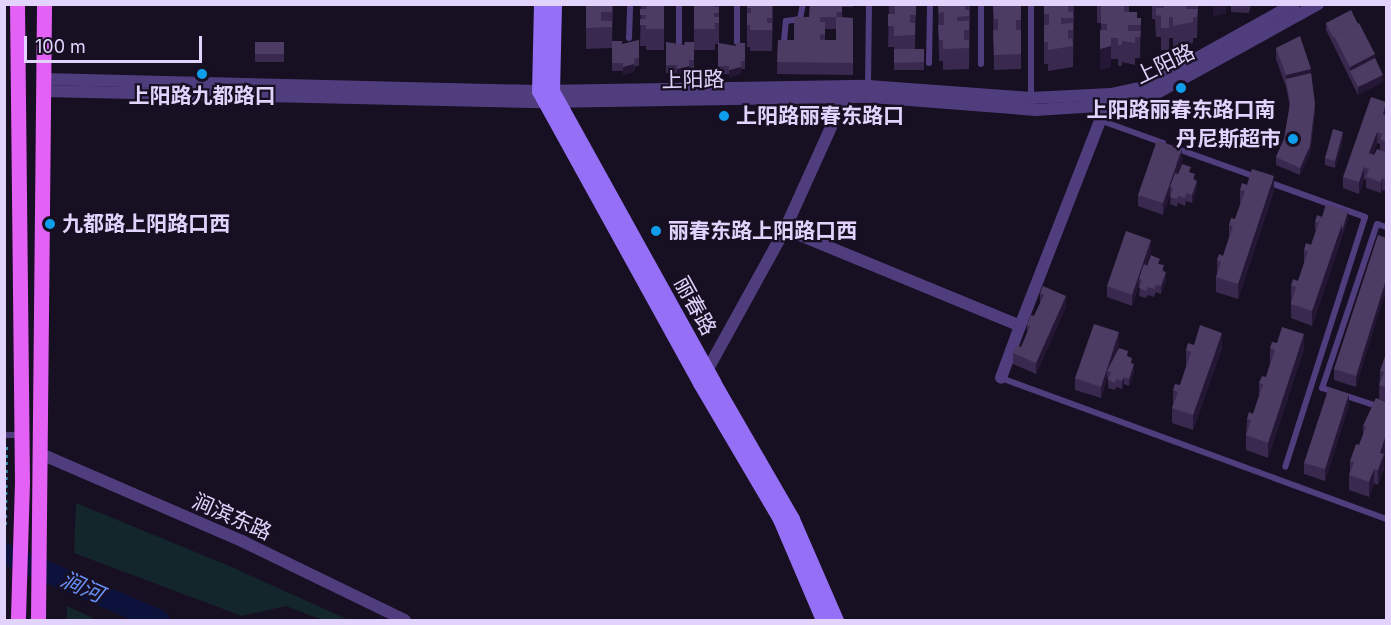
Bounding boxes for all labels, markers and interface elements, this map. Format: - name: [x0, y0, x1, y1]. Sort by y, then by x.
- scale bar: [27, 24, 206, 62]
- text: 100 m: [35, 36, 86, 57]
- street label: 上阳路: [1131, 39, 1199, 89]
- marker: 上阳路九都路口: [195, 67, 209, 81]
- street label: 上阳路: [661, 67, 725, 93]
- marker: 上阳路丽春东路口南: [1174, 81, 1188, 95]
- place label: 上阳路九都路口: [129, 83, 275, 109]
- place label: 上阳路丽春东路口南: [1087, 97, 1275, 123]
- place label: 上阳路丽春东路口: [736, 103, 904, 129]
- marker: 上阳路丽春东路口: [717, 109, 731, 123]
- place label: 丹尼斯超市: [1176, 126, 1281, 152]
- marker: 丹尼斯超市: [1286, 132, 1300, 146]
- place label: 九都路上阳路口西: [62, 211, 230, 237]
- marker: 九都路上阳路口西: [43, 217, 57, 231]
- place label: 丽春东路上阳路口西: [668, 218, 857, 244]
- marker: 丽春东路上阳路口西: [649, 224, 663, 238]
- street label: 丽春路: [669, 272, 721, 340]
- street label: 涧滨东路: [189, 488, 275, 546]
- water label: 涧河: [57, 566, 107, 608]

